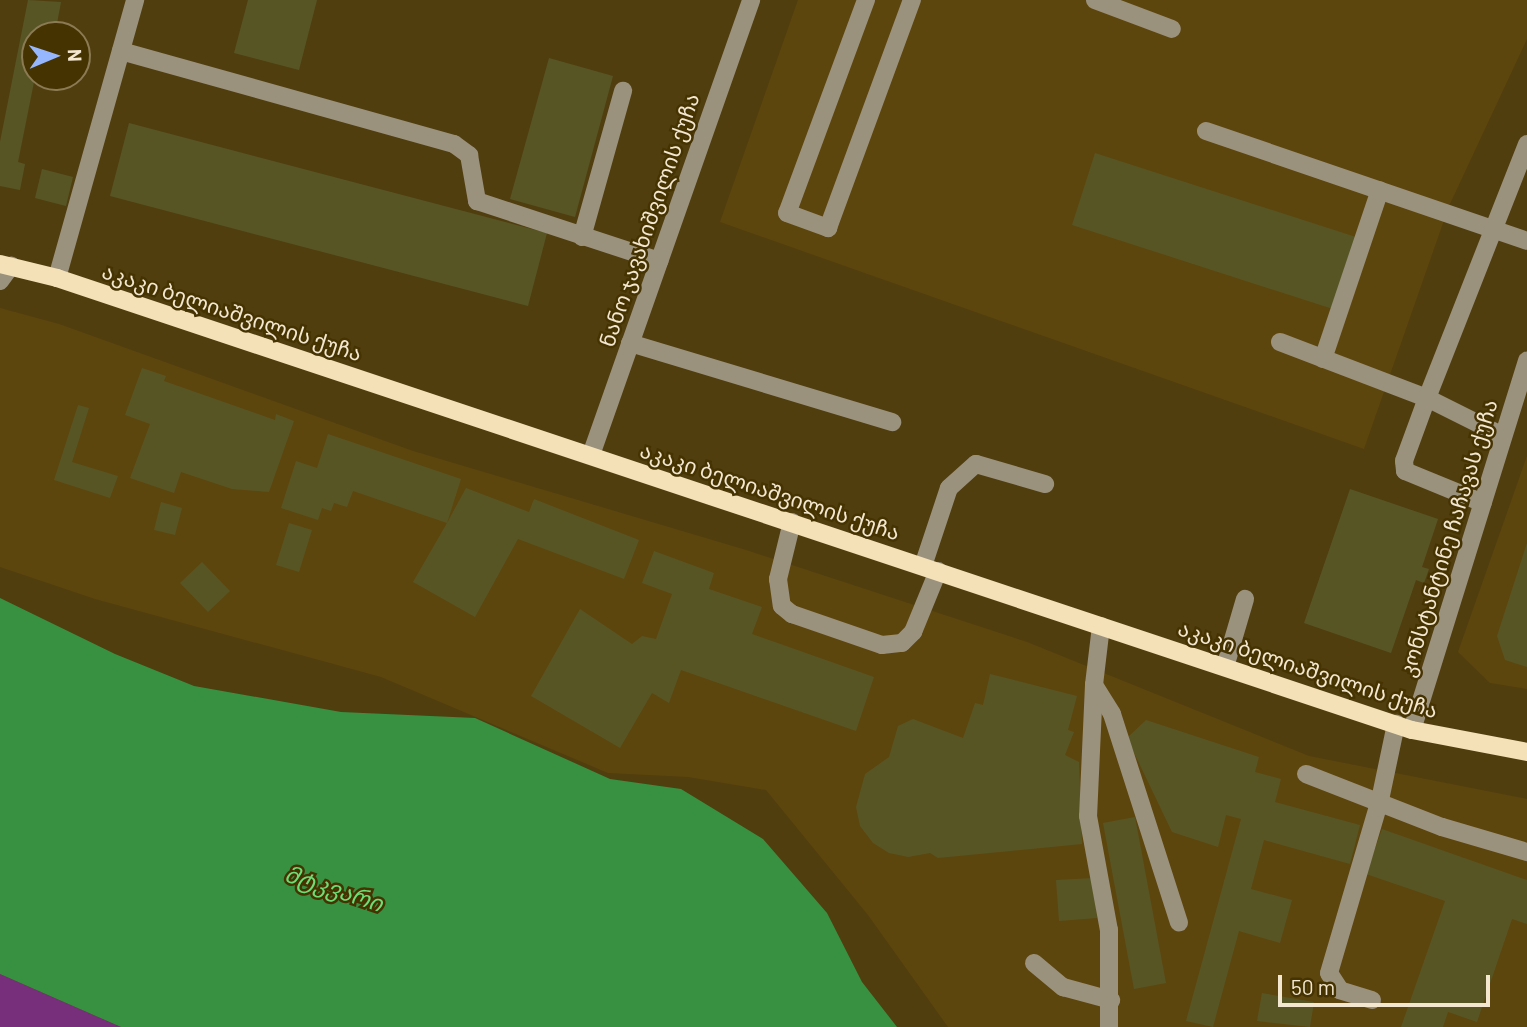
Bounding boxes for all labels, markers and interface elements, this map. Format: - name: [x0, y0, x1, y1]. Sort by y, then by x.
- north arrow: [21, 21, 91, 91]
- text: N: [64, 49, 87, 62]
- street label: ნანო ჯავახიშვილის ქუჩა: [594, 90, 704, 350]
- street label: აკაკი ბელიაშვილის ქუჩა: [99, 258, 365, 366]
- street label: კონსტანტინე ჩაჩავას ქუჩა: [1394, 396, 1502, 680]
- street label: აკაკი ბელიაშვილის ქუჩა: [637, 437, 903, 545]
- street label: აკაკი ბელიაშვილის ქუჩა: [1175, 615, 1441, 723]
- water label: მტკვარი: [281, 859, 387, 917]
- scale bar: [1282, 960, 1494, 1004]
- text: 50 m: [1291, 974, 1335, 999]

